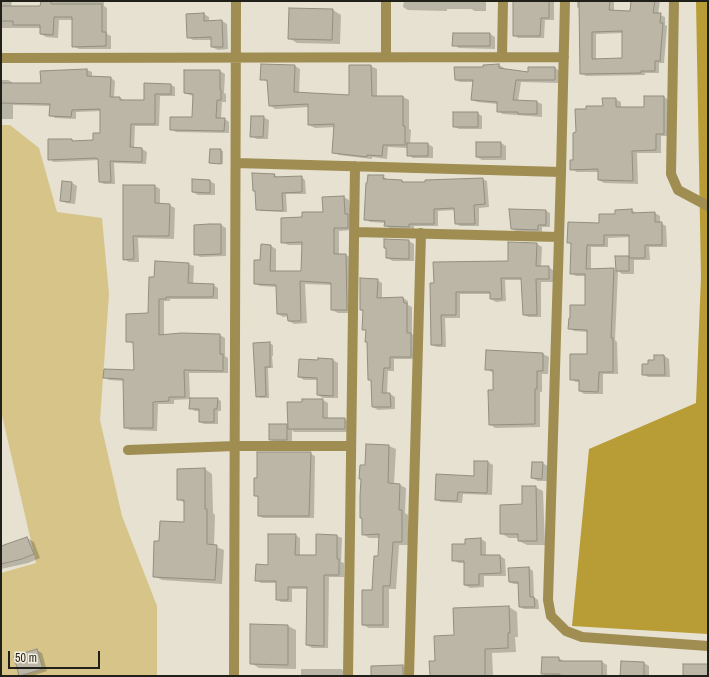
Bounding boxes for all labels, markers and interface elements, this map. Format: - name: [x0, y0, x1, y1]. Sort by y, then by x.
- scale bar: [10, 643, 102, 669]
- text: 50 m: [15, 650, 37, 666]

